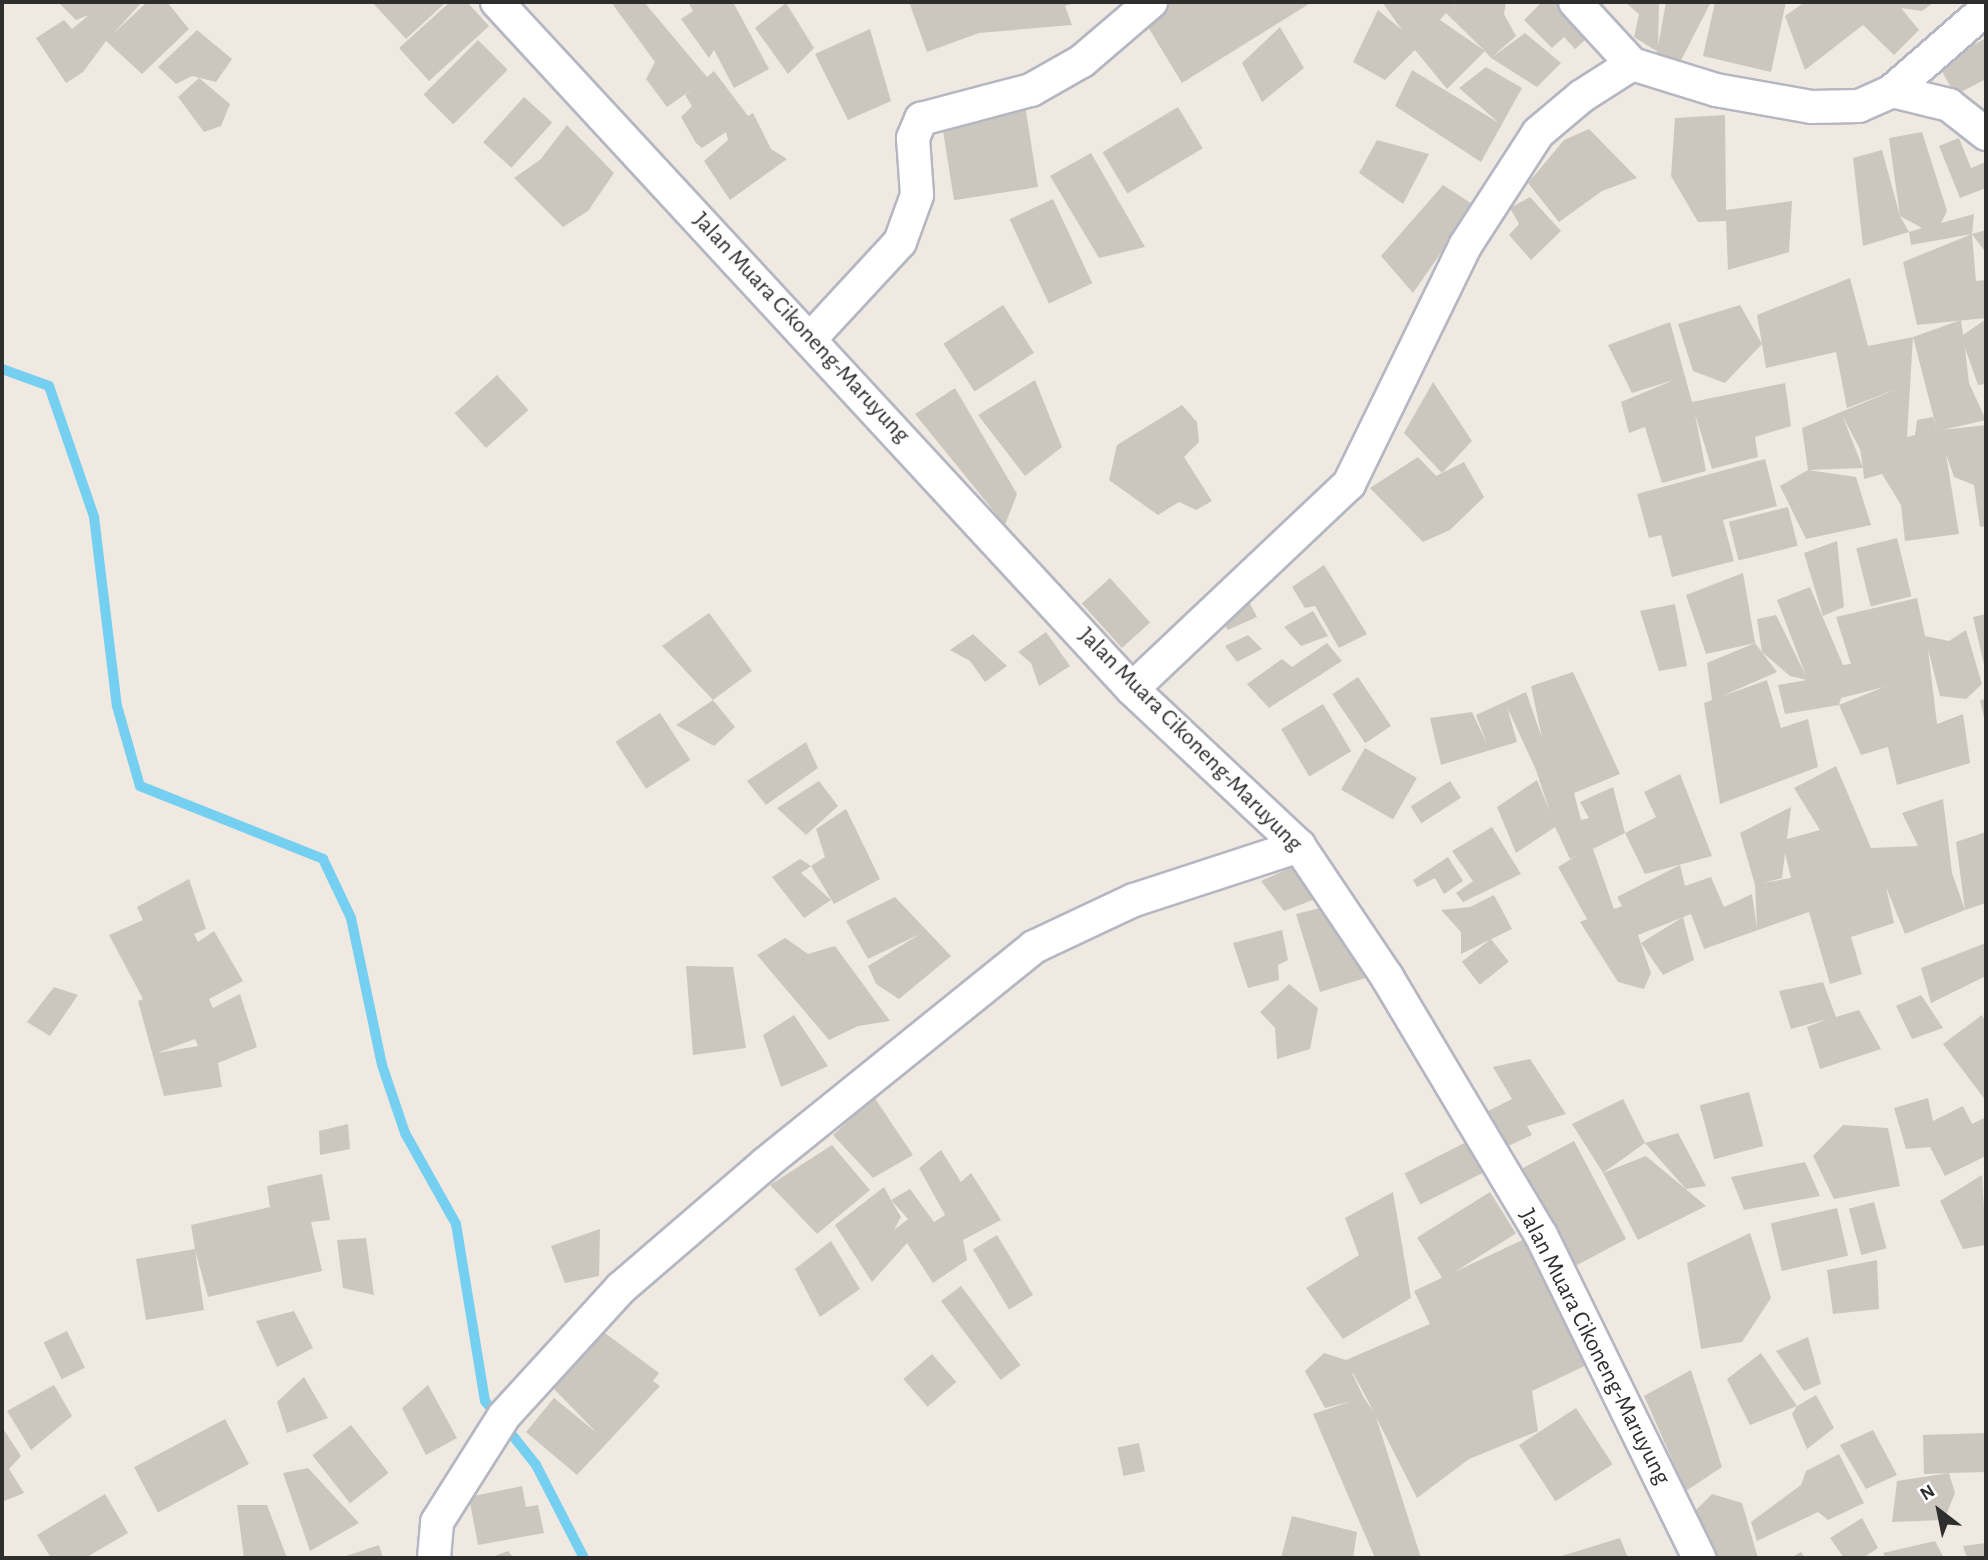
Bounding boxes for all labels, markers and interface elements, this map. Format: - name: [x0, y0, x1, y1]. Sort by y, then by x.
- street label: Jalan Muara Cikoneng-Maruyung: [686, 207, 916, 449]
- street label: Jalan Muara Cikoneng-Maruyung: [1072, 622, 1308, 858]
- street label: Jalan Muara Cikoneng-Maruyung: [1512, 1204, 1676, 1490]
- north arrow: [1904, 1476, 1974, 1546]
- text: N: [1917, 1481, 1938, 1504]

